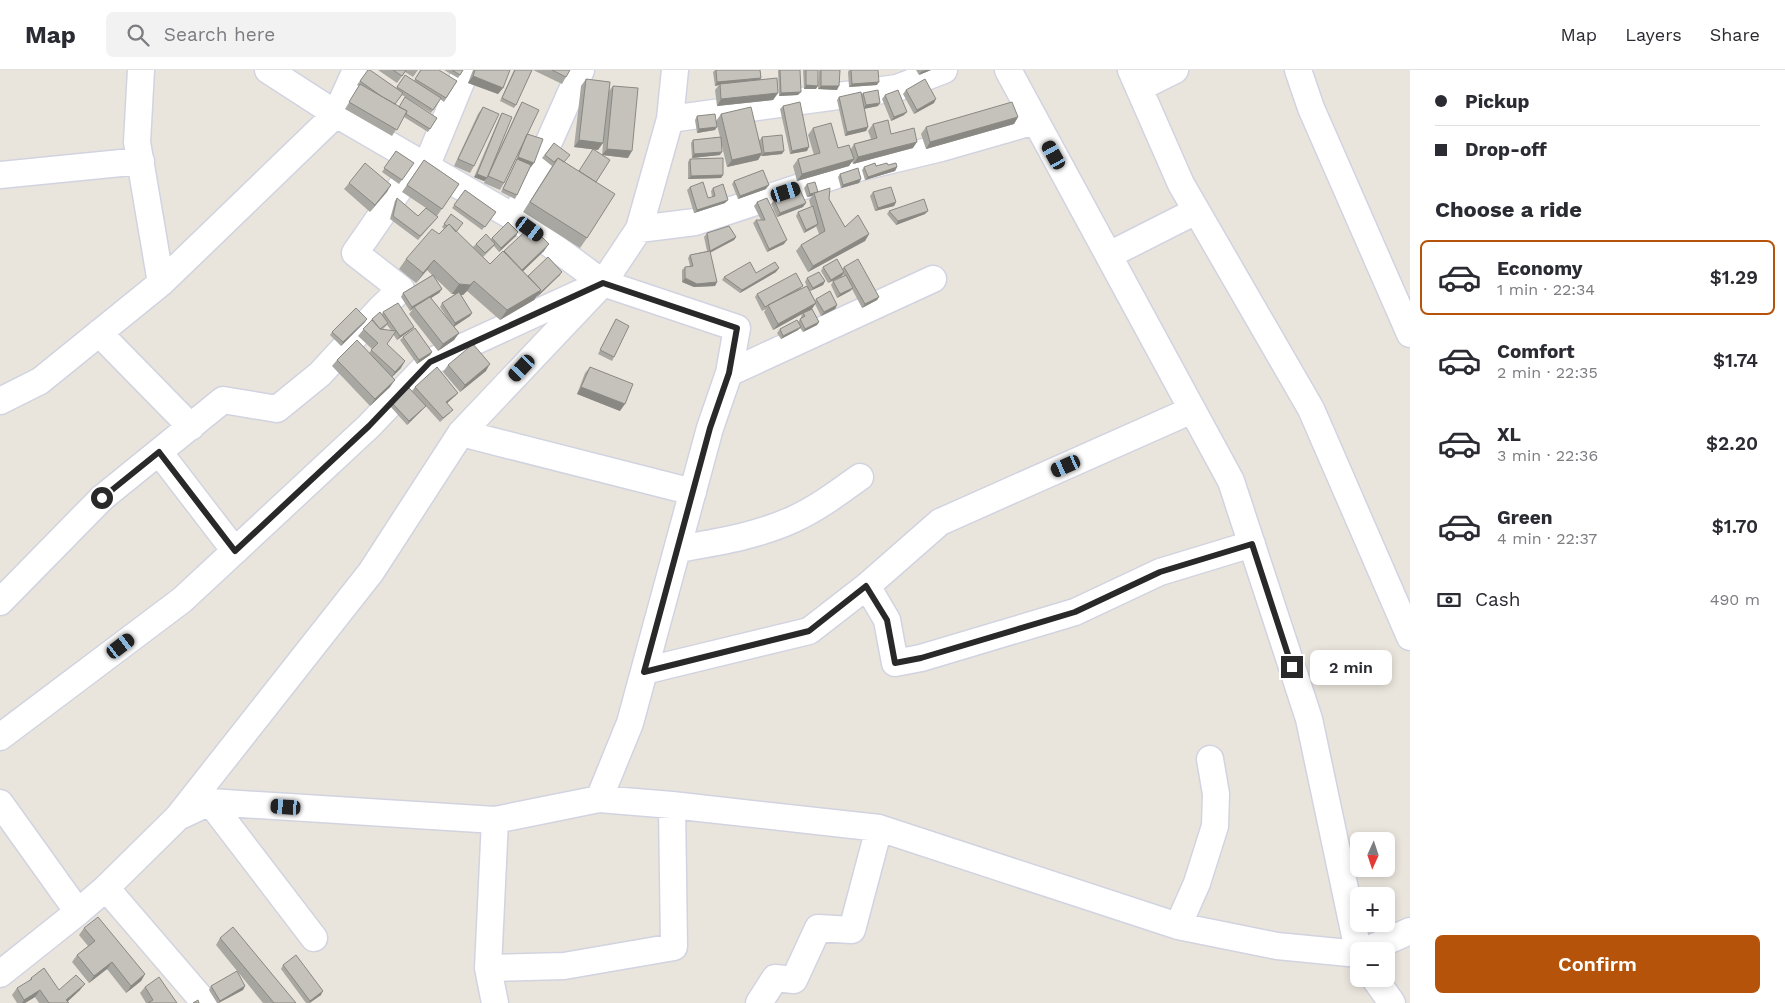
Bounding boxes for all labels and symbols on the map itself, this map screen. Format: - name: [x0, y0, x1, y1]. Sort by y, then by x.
- car: [1040, 138, 1067, 172]
- car: [769, 180, 802, 204]
- car: [513, 214, 546, 244]
- car: [506, 352, 537, 384]
- car: [1049, 453, 1082, 479]
- route start: [91, 487, 113, 509]
- car: [104, 631, 137, 661]
- callout: 2 min: [1310, 650, 1392, 684]
- route end: [1281, 656, 1303, 678]
- car: [270, 798, 301, 816]
- north arrow: [1350, 832, 1395, 878]

